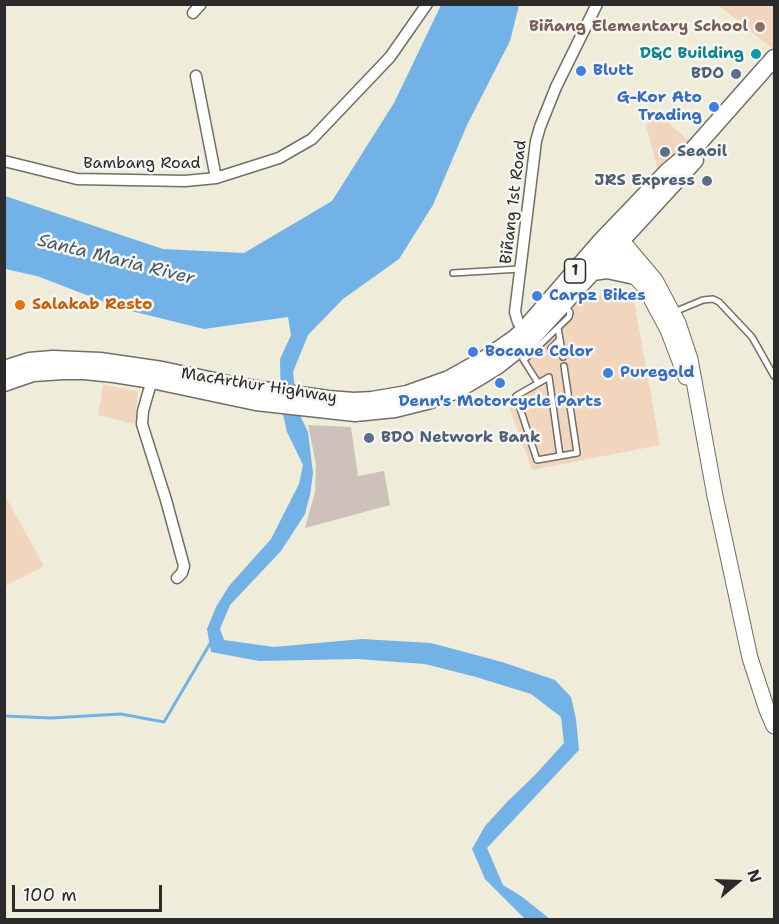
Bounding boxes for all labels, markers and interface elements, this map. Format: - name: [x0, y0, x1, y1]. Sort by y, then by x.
- place label: Biñang Elementary School: [529, 17, 748, 37]
- marker: Biñang Elementary School: [753, 20, 767, 34]
- place label: D&C Building: [640, 44, 744, 64]
- marker: D&C Building: [749, 47, 763, 61]
- place label: Blutt: [593, 61, 634, 81]
- marker: Blutt: [574, 64, 588, 78]
- place label: BDO: [691, 64, 724, 84]
- marker: BDO: [729, 67, 743, 81]
- place label: G-Kor Ato Trading: [617, 88, 702, 126]
- marker: G-Kor Ato Trading: [707, 100, 721, 114]
- street label: Biñang 1st Road: [497, 139, 531, 265]
- place label: Seaoil: [677, 142, 727, 162]
- marker: Seaoil: [658, 145, 672, 159]
- street label: Bambang Road: [83, 154, 201, 174]
- place label: JRS Express: [594, 171, 695, 191]
- marker: JRS Express: [700, 174, 714, 188]
- water label: Santa Maria River: [35, 230, 197, 290]
- road number: 1: [564, 259, 586, 283]
- place label: Carpz Bikes: [549, 286, 646, 306]
- marker: Carpz Bikes: [530, 289, 544, 303]
- place label: Salakab Resto: [32, 295, 152, 315]
- marker: Salakab Resto: [13, 298, 27, 312]
- place label: Bocaue Color: [485, 342, 593, 362]
- marker: Bocaue Color: [466, 345, 480, 359]
- place label: Puregold: [620, 363, 695, 383]
- street label: MacArthur Highway: [180, 364, 338, 408]
- marker: Puregold: [601, 366, 615, 380]
- marker: Denn's Motorcycle Parts: [493, 376, 507, 390]
- place label: Denn's Motorcycle Parts: [398, 392, 602, 412]
- place label: BDO Network Bank: [381, 428, 540, 448]
- marker: BDO Network Bank: [362, 431, 376, 445]
- north arrow: [707, 852, 767, 912]
- text: N: [742, 867, 766, 885]
- scale bar: [15, 873, 165, 911]
- text: 100 m: [23, 883, 77, 907]

